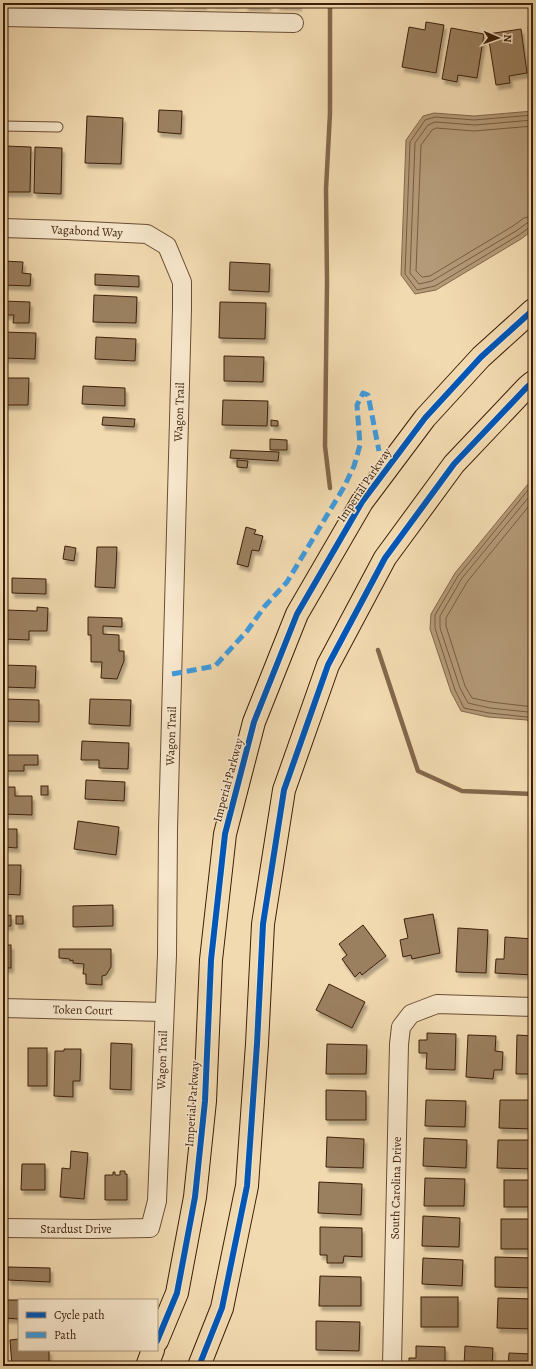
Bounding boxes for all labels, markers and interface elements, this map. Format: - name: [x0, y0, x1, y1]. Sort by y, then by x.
- north arrow: [478, 18, 518, 58]
- text: N: [500, 34, 515, 43]
- street label: Vagabond Way: [50, 221, 124, 241]
- street label: Wagon Trail: [170, 382, 188, 443]
- street label: Imperial Parkway: [333, 444, 395, 525]
- street label: Wagon Trail: [162, 706, 180, 767]
- street label: Imperial Parkway: [209, 736, 247, 824]
- street label: Token Court: [53, 1001, 113, 1019]
- street label: Wagon Trail: [153, 1030, 171, 1091]
- street label: Imperial Parkway: [181, 1060, 203, 1148]
- street label: South Carolina Drive: [387, 1136, 405, 1240]
- street label: Stardust Drive: [40, 1221, 112, 1237]
- legend: [18, 1299, 158, 1351]
- text: Cycle path: [54, 1307, 105, 1323]
- text: Path: [54, 1327, 77, 1343]

